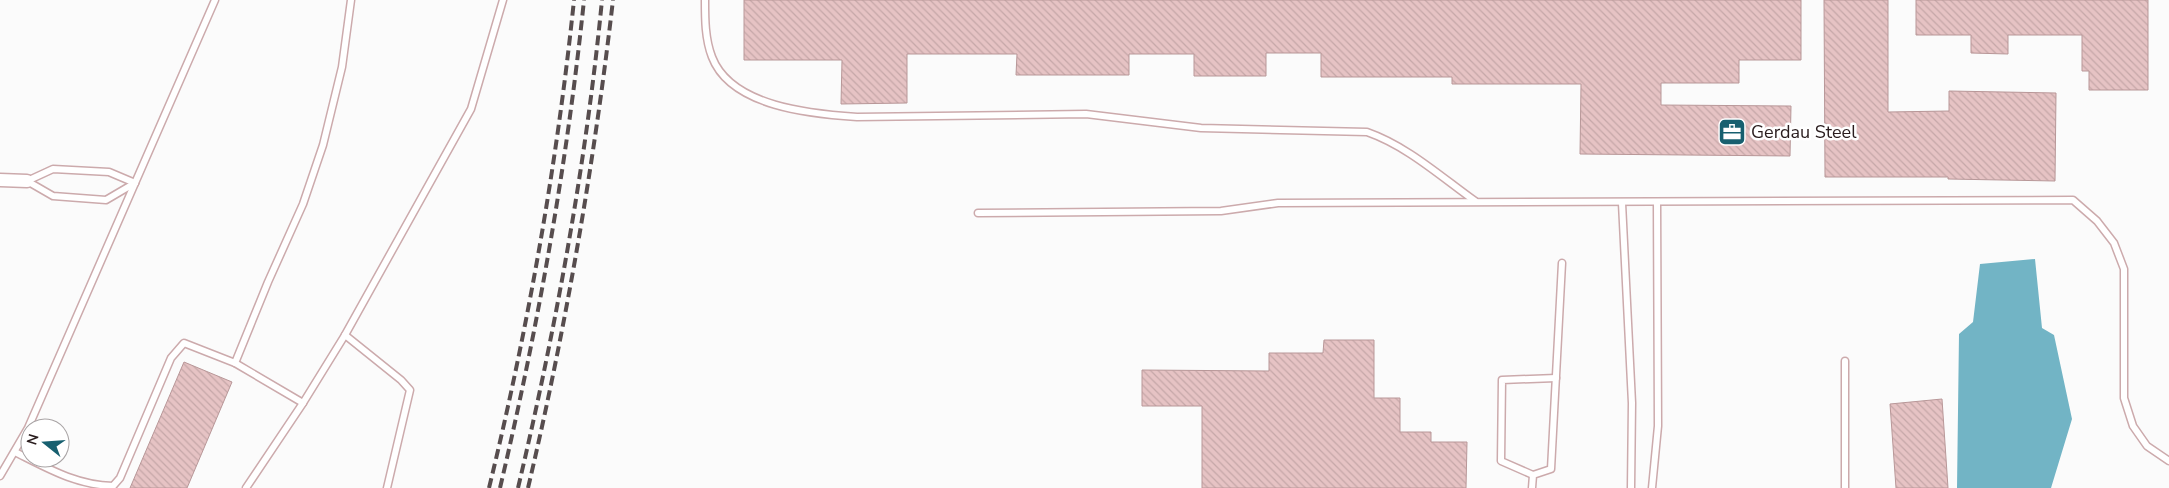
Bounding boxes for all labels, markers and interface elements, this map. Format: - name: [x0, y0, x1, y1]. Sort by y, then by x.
- office icon: Gerdau Steel: [1717, 117, 1747, 147]
- place label: Gerdau Steel: [1751, 120, 1857, 144]
- north arrow: [20, 418, 70, 468]
- text: N: [22, 432, 44, 447]

